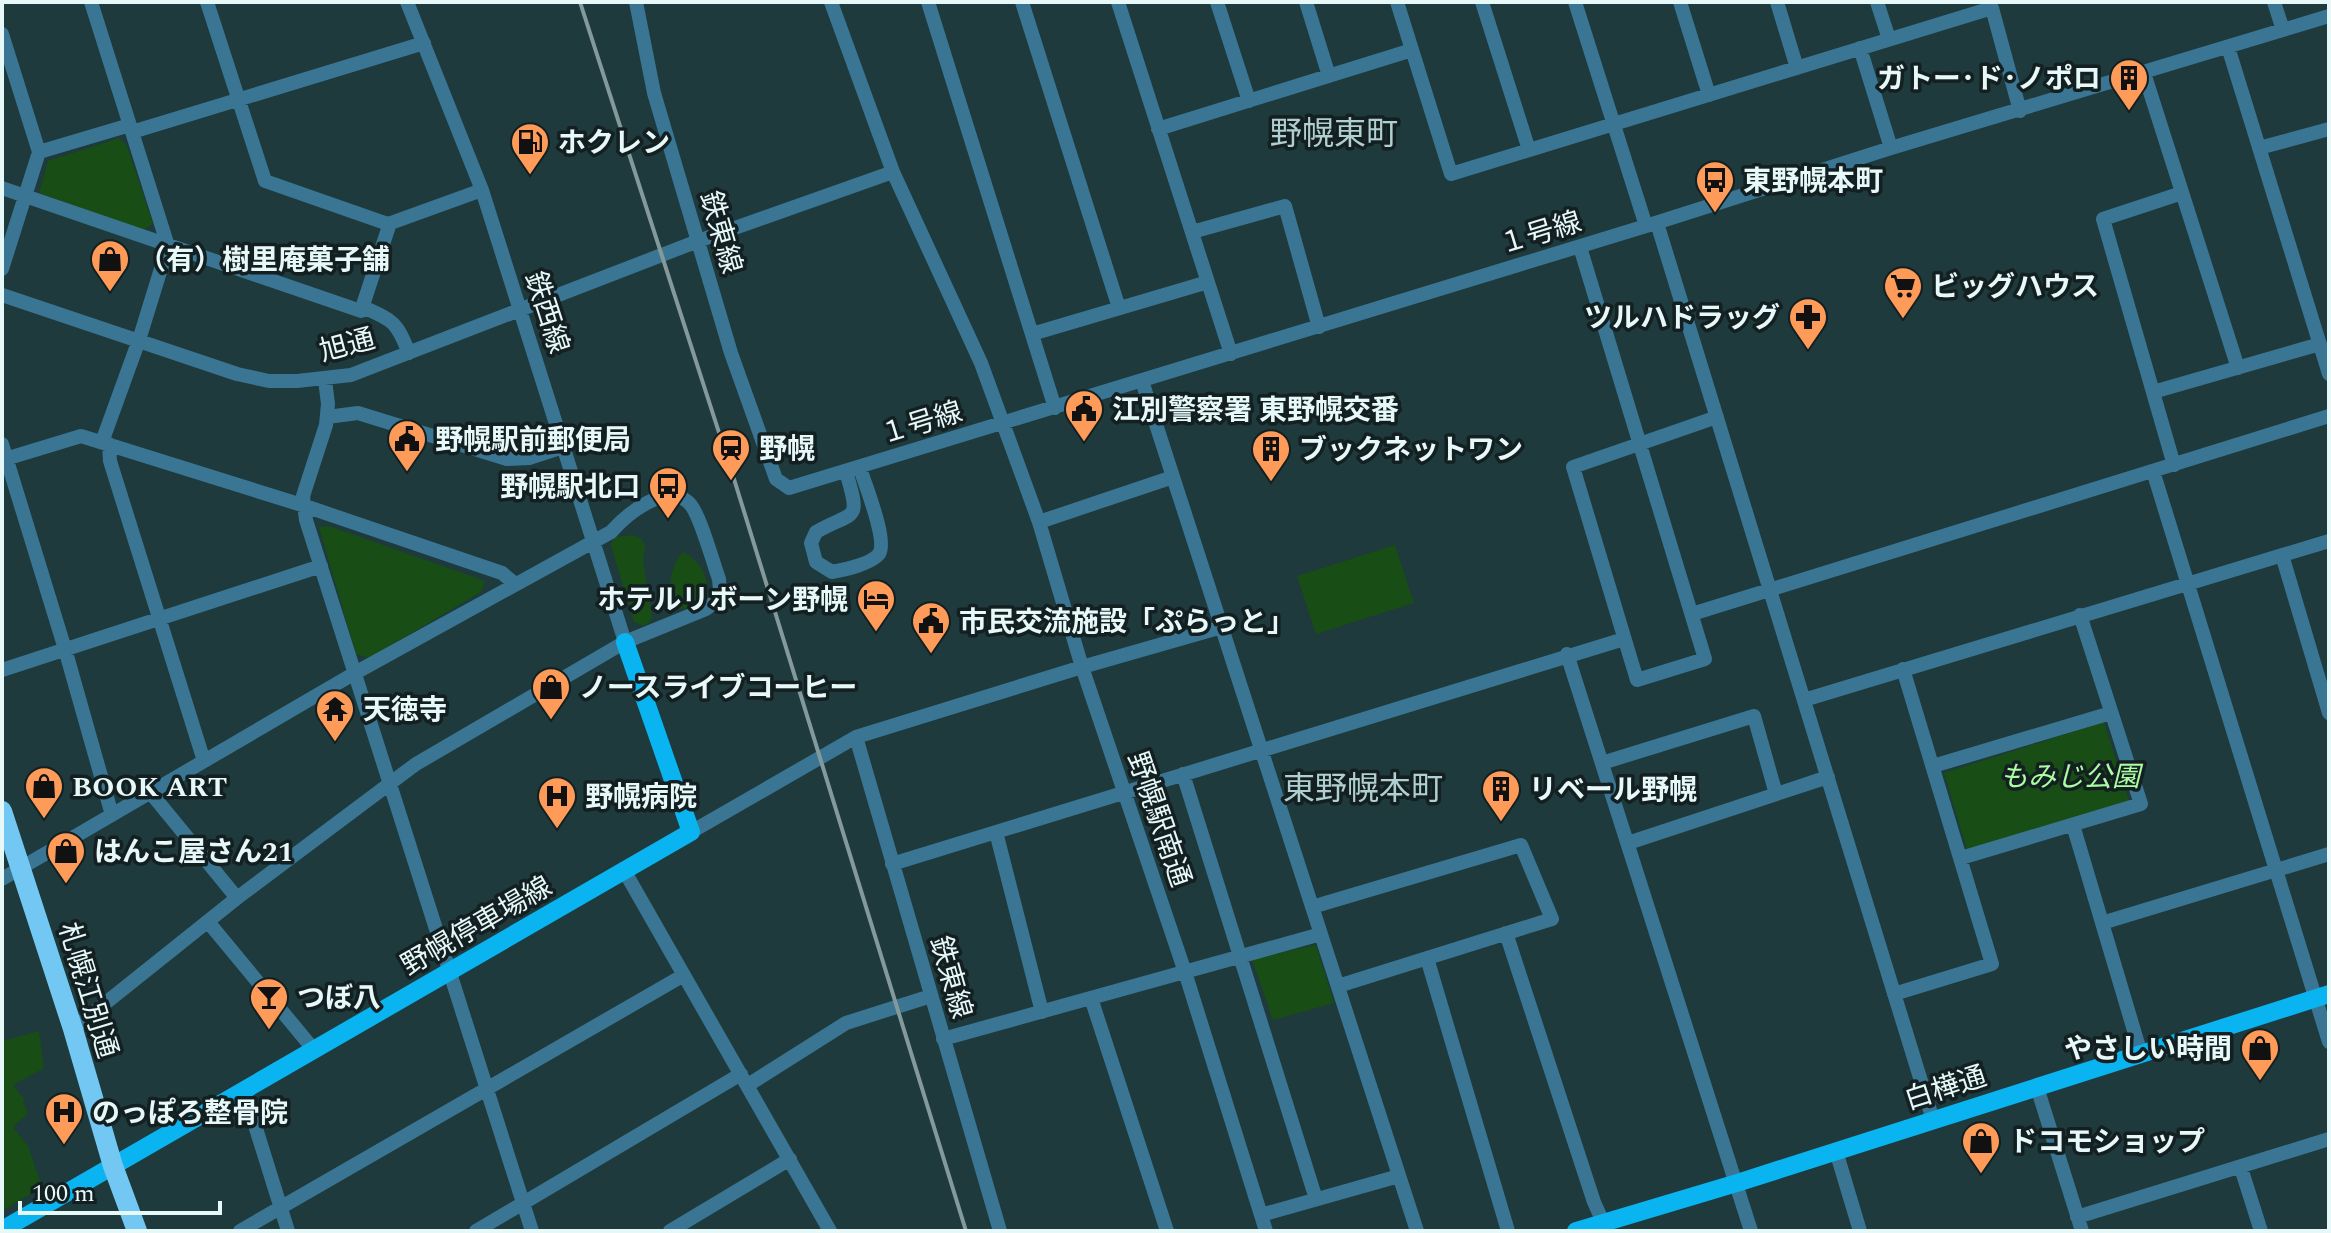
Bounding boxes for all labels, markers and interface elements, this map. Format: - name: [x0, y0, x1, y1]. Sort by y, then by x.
- building icon: ガトー･ド･ノポロ: [2108, 57, 2150, 112]
- place label: ガトー･ド･ノポロ: [1877, 58, 2101, 101]
- district label: 野幌東町: [1270, 110, 1398, 159]
- fuel station icon: ホクレン: [509, 121, 551, 176]
- place label: ホクレン: [558, 122, 670, 165]
- bus stop icon: 東野幌本町: [1694, 159, 1736, 214]
- place label: 東野幌本町: [1743, 160, 1883, 203]
- street label: 鉄東線: [688, 186, 753, 279]
- street label: １号線: [1494, 201, 1587, 266]
- shop icon: （有）樹里庵菓子舗: [89, 238, 131, 293]
- place label: （有）樹里庵菓子舗: [138, 239, 390, 282]
- supermarket icon: ビッグハウス: [1882, 265, 1924, 320]
- street label: 鉄西線: [513, 266, 580, 359]
- place label: ビッグハウス: [1931, 266, 2099, 309]
- pharmacy icon: ツルハドラッグ: [1787, 296, 1829, 351]
- place label: ツルハドラッグ: [1584, 297, 1780, 340]
- street label: 旭通: [315, 317, 380, 373]
- public building icon: 江別警察署 東野幌交番: [1063, 388, 1105, 443]
- place label: 江別警察署 東野幌交番: [1112, 389, 1399, 432]
- street label: １号線: [875, 391, 968, 456]
- public building icon: 野幌駅前郵便局: [386, 418, 428, 473]
- place label: 野幌駅前郵便局: [435, 419, 631, 462]
- station icon: 野幌: [710, 427, 752, 482]
- place label: 野幌: [759, 428, 815, 471]
- building icon: ブックネットワン: [1250, 428, 1292, 483]
- place label: ブックネットワン: [1299, 429, 1523, 472]
- bus stop icon: 野幌駅北口: [647, 465, 689, 520]
- place label: 野幌駅北口: [500, 466, 640, 509]
- hotel icon: ホテルリボーン野幌: [855, 578, 897, 633]
- place label: ホテルリボーン野幌: [597, 579, 848, 622]
- public building icon: 市民交流施設「ぷらっと」: [910, 600, 952, 655]
- place label: 市民交流施設「ぷらっと」: [959, 601, 1295, 644]
- shop icon: ノースライブコーヒー: [530, 666, 572, 721]
- place label: ノースライブコーヒー: [579, 667, 858, 710]
- temple icon: 天徳寺: [314, 688, 356, 743]
- place label: 天徳寺: [363, 689, 447, 732]
- street label: 野幌駅南通: [1115, 746, 1202, 893]
- park label: もみじ公園: [2000, 756, 2144, 799]
- shop icon: BOOK ART: [23, 765, 65, 820]
- district label: 東野幌本町: [1283, 765, 1443, 814]
- place label: BOOK ART: [72, 766, 227, 809]
- building icon: リベール野幌: [1480, 768, 1522, 823]
- place label: リベール野幌: [1529, 769, 1697, 812]
- hospital icon: 野幌病院: [536, 775, 578, 830]
- place label: 野幌病院: [585, 776, 697, 819]
- shop icon: はんこ屋さん21: [45, 830, 87, 885]
- place label: はんこ屋さん21: [94, 831, 293, 874]
- street label: 野幌停車場線: [393, 866, 560, 987]
- street label: 札幌江別通: [47, 917, 129, 1064]
- street label: 鉄東線: [918, 931, 983, 1024]
- bar icon: つぼ八: [248, 976, 290, 1031]
- place label: つぼ八: [297, 977, 381, 1020]
- shop icon: やさしい時間: [2239, 1027, 2281, 1082]
- place label: やさしい時間: [2064, 1028, 2232, 1071]
- street label: 白樺通: [1899, 1055, 1992, 1122]
- hospital icon: のっぽろ整骨院: [43, 1091, 85, 1146]
- place label: のっぽろ整骨院: [92, 1092, 288, 1135]
- shop icon: ドコモショップ: [1960, 1120, 2002, 1175]
- place label: ドコモショップ: [2009, 1121, 2205, 1164]
- scale bar: [20, 1165, 220, 1215]
- text: 100 m: [32, 1176, 95, 1212]

